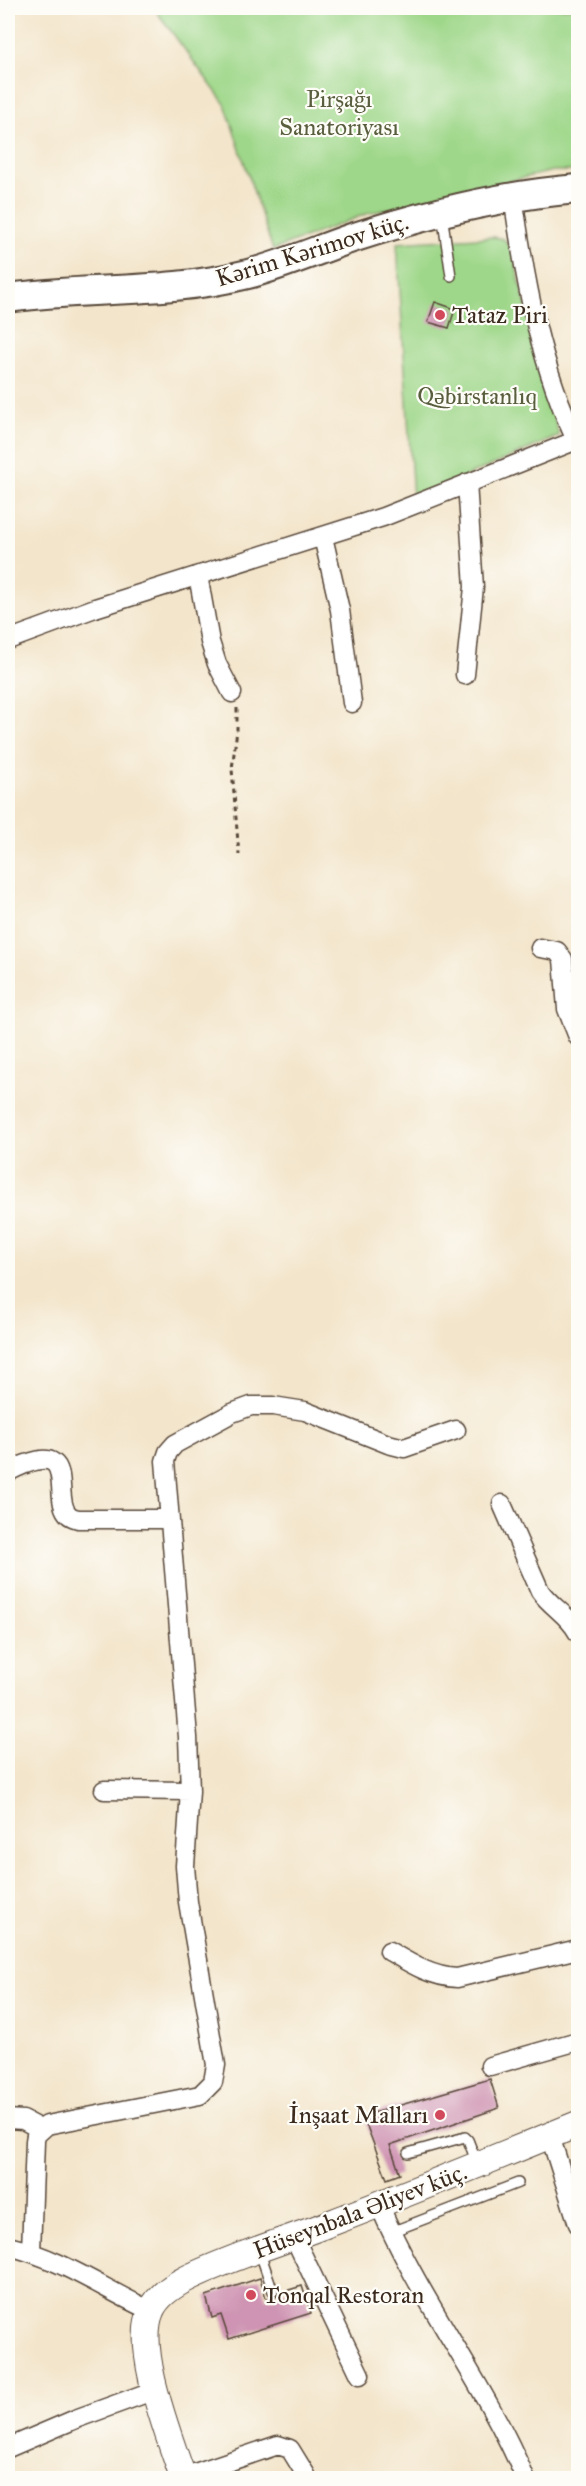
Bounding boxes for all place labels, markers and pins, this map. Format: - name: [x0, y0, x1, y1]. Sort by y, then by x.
- place label: Tataz Piri: [452, 300, 548, 330]
- marker: Tataz Piri: [433, 308, 447, 322]
- place label: İnşaat Malları: [288, 2100, 428, 2130]
- marker: İnşaat Malları: [433, 2108, 447, 2122]
- place label: Tonqal Restoran: [263, 2280, 424, 2310]
- marker: Tonqal Restoran: [244, 2288, 258, 2302]

